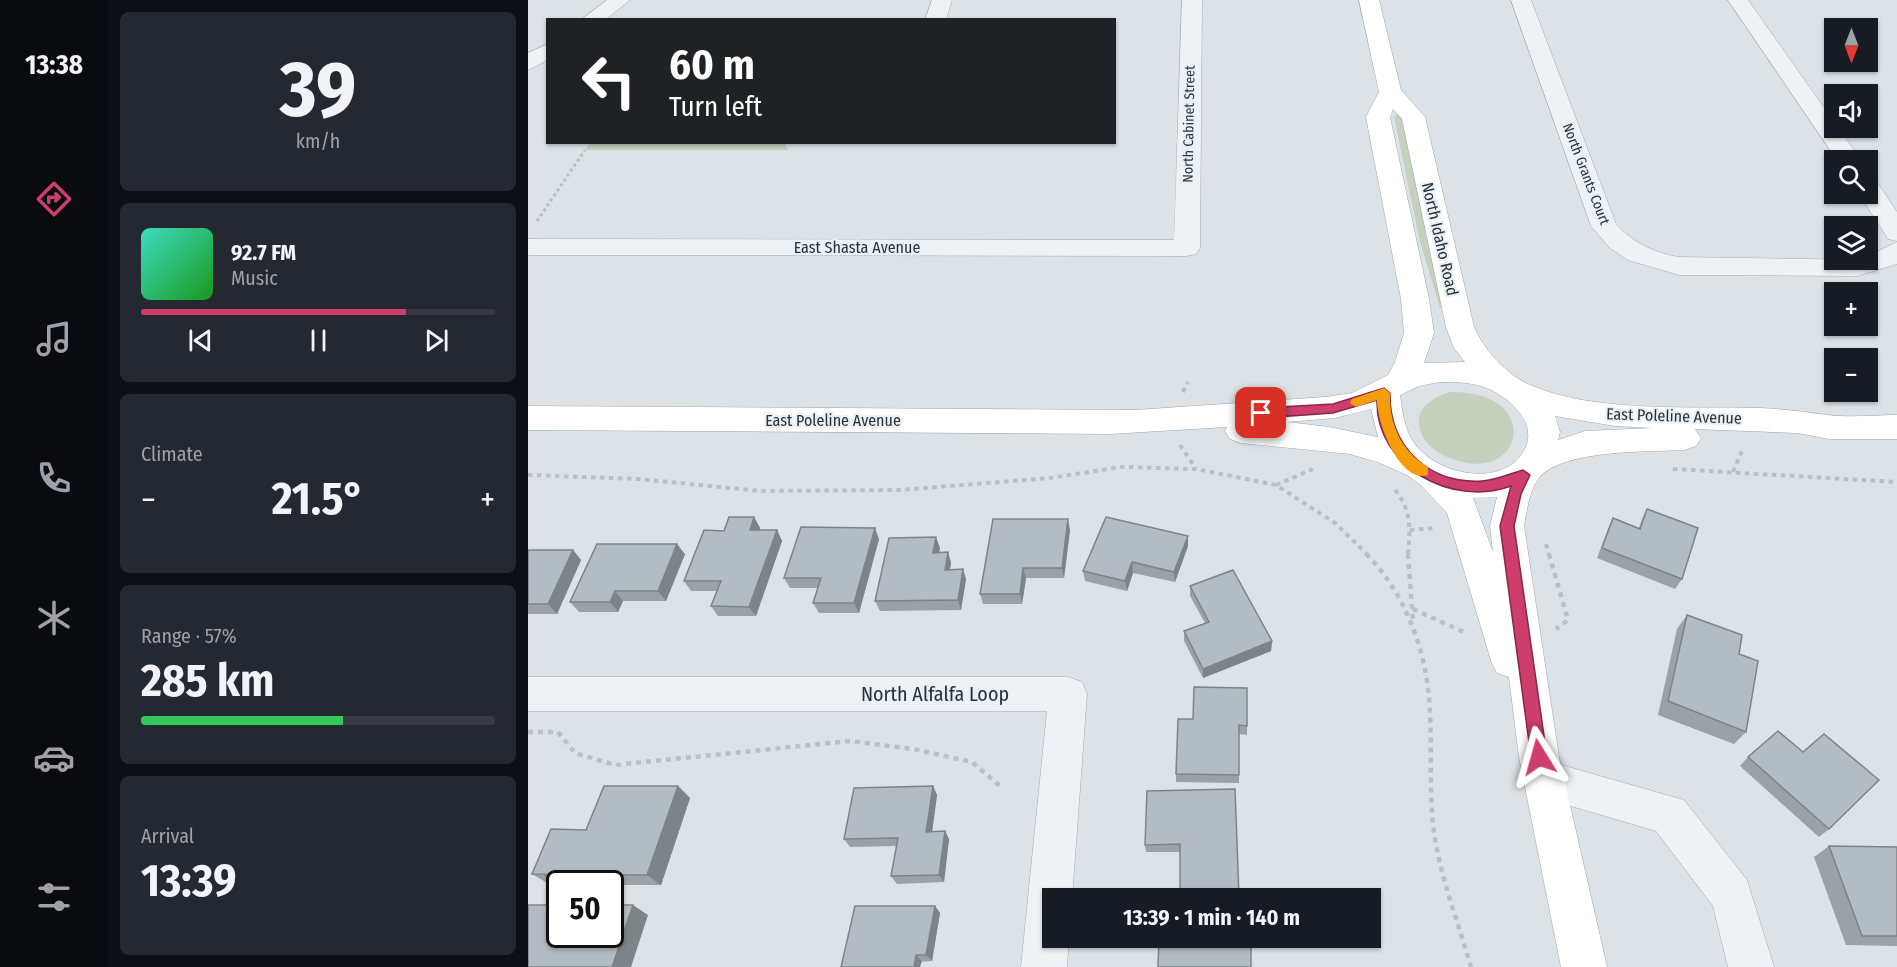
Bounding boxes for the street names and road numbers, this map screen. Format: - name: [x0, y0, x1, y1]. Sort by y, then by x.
- street label: North Cabinet Street: [1179, 65, 1199, 183]
- street label: North Grants Court: [1559, 121, 1613, 228]
- street label: North Idaho Road: [1418, 181, 1462, 297]
- street label: East Shasta Avenue: [794, 238, 920, 257]
- street label: East Poleline Avenue: [1606, 404, 1742, 428]
- street label: East Poleline Avenue: [765, 411, 901, 430]
- street label: North Alfalfa Loop: [861, 682, 1009, 706]

